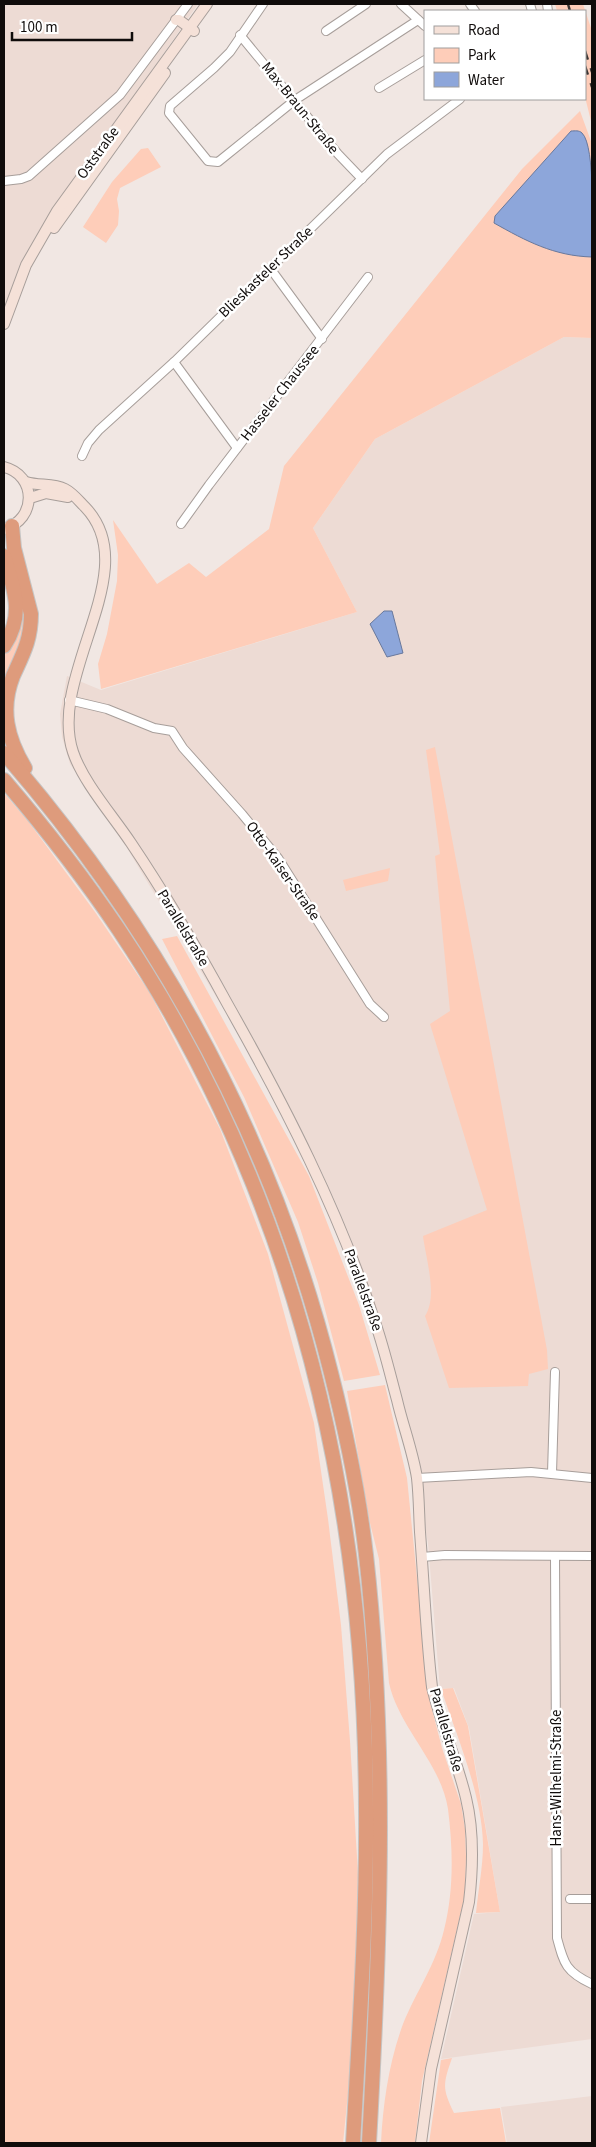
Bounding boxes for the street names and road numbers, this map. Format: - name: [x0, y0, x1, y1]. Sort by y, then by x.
- street label: Max-Braun-Straße: [256, 58, 344, 158]
- street label: Oststraße: [72, 122, 124, 184]
- street label: Blieskasteler Straße: [214, 221, 318, 323]
- street label: Hasseler Chaussee: [236, 341, 324, 445]
- street label: Otto-Kaiser-Straße: [241, 817, 325, 925]
- street label: Parallelstraße: [152, 886, 214, 970]
- street label: Parallelstraße: [338, 1246, 388, 1334]
- street label: Parallelstraße: [424, 1686, 468, 1774]
- street label: Hans-Wilhelmi-Straße: [546, 1710, 567, 1846]

